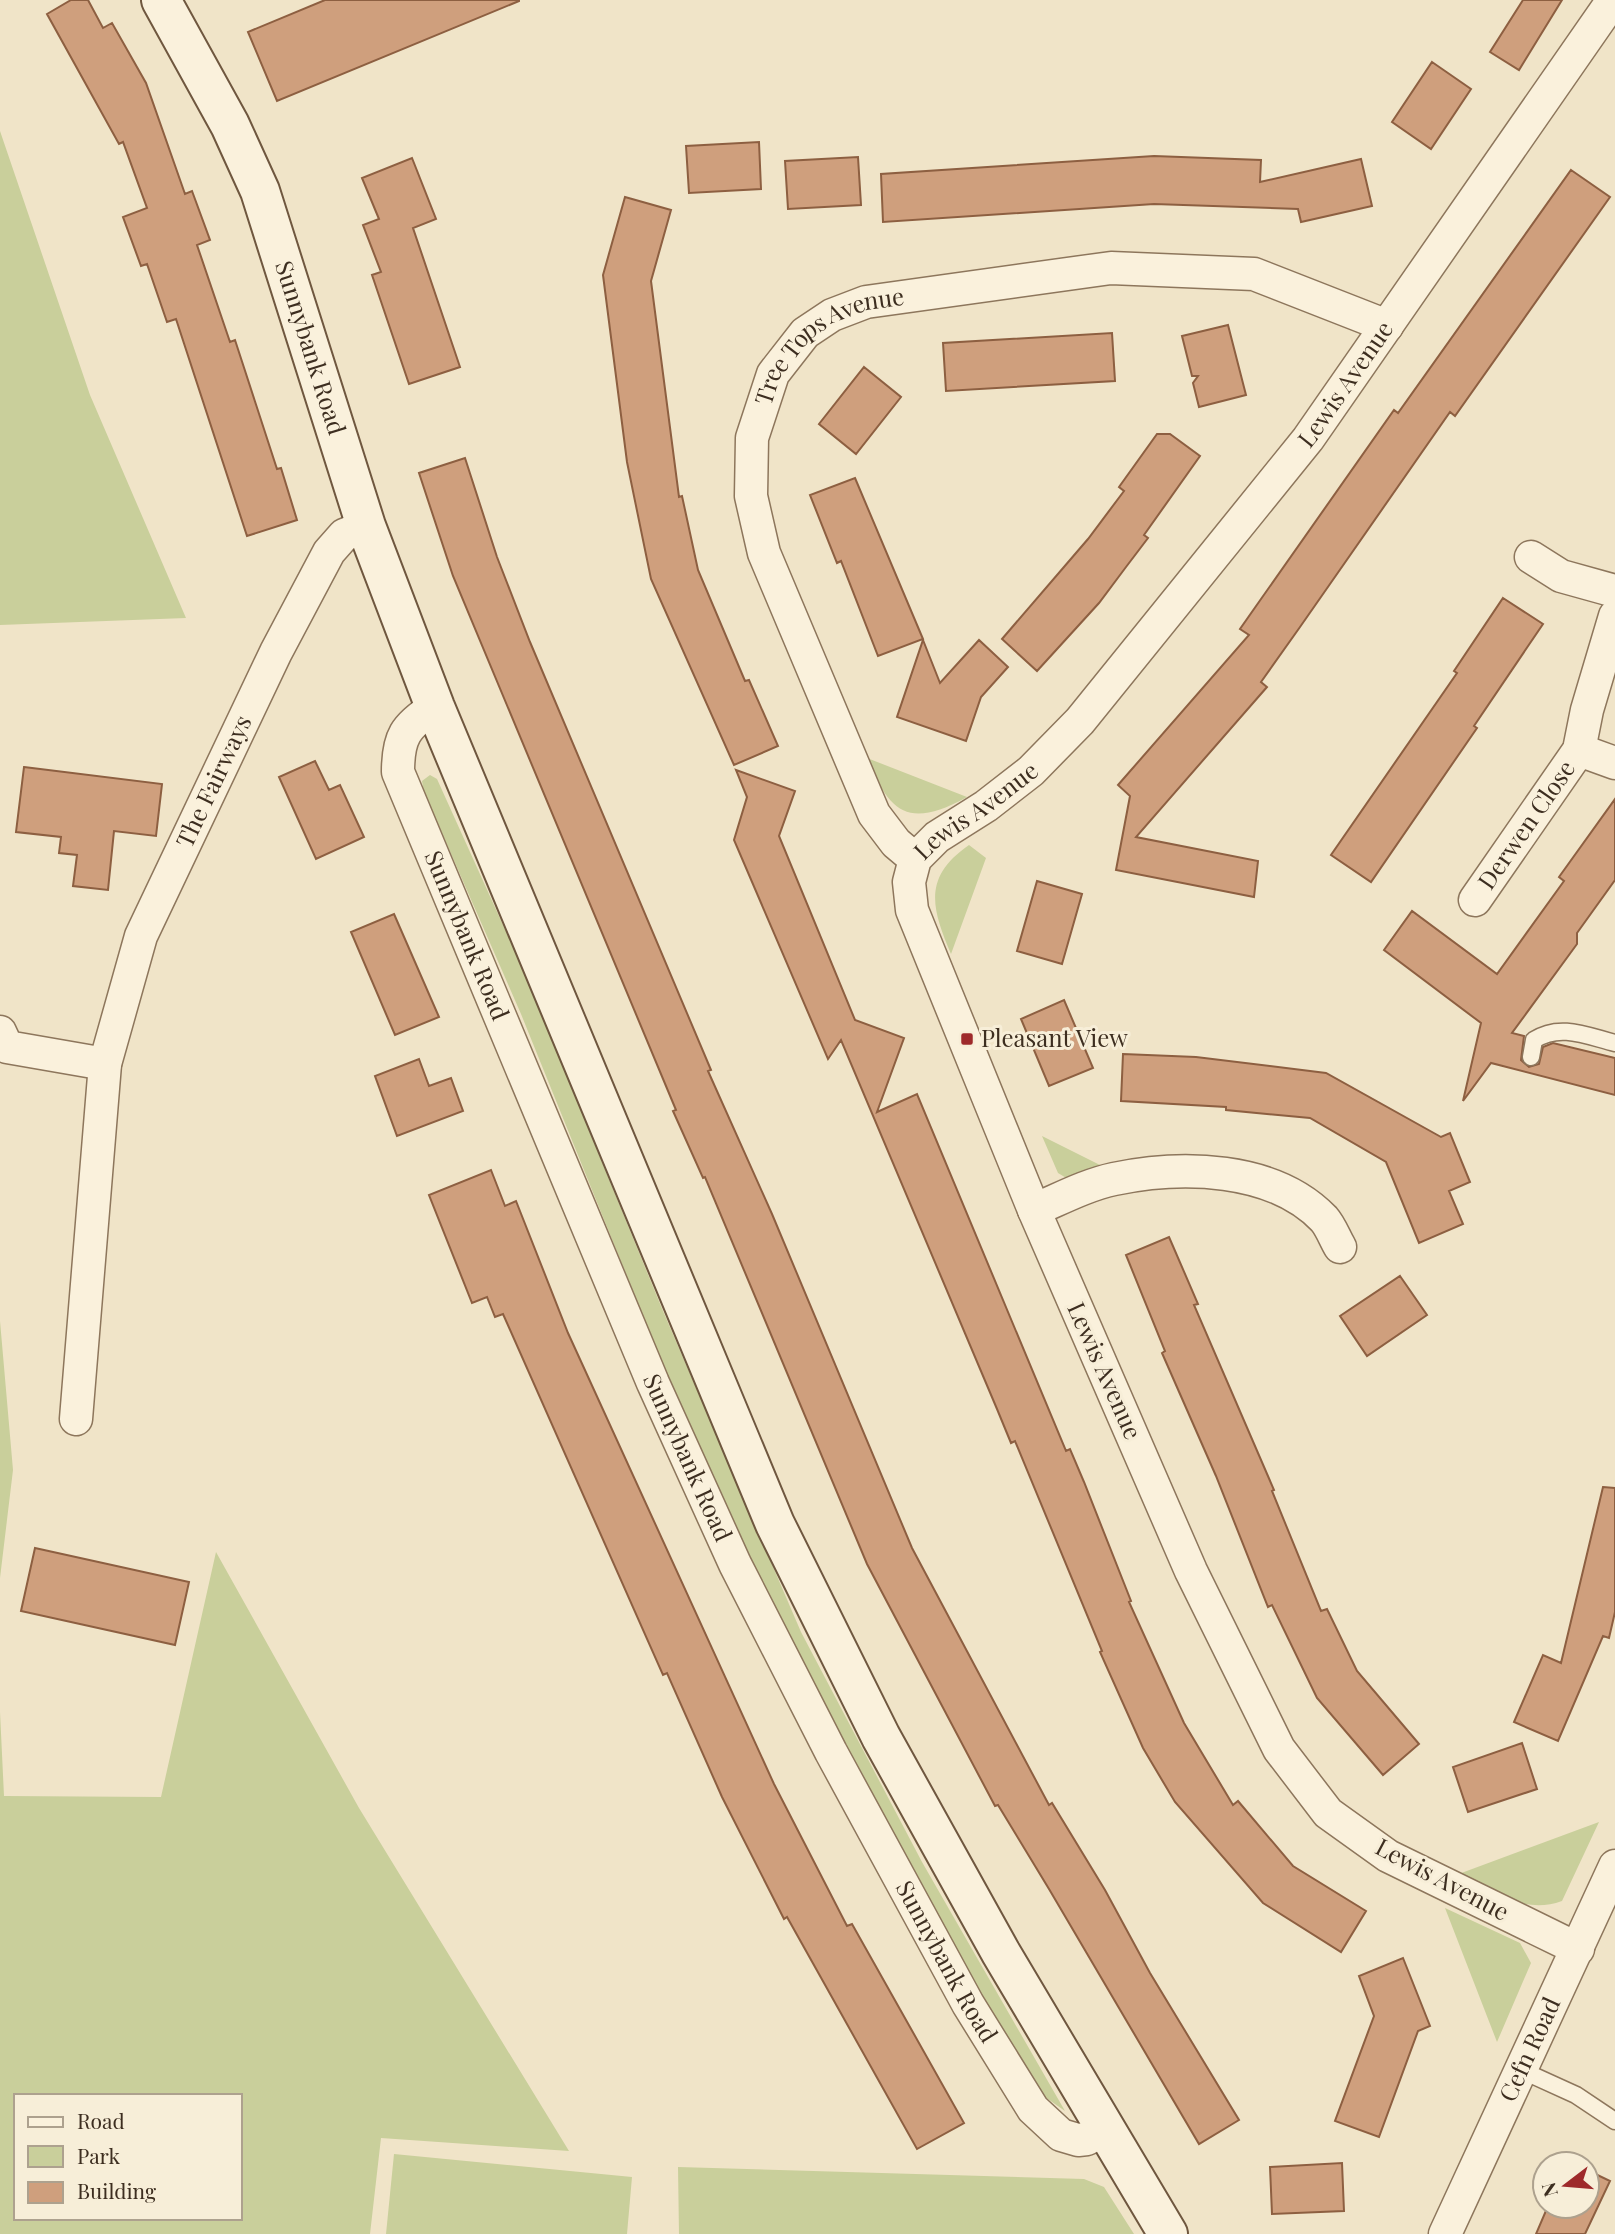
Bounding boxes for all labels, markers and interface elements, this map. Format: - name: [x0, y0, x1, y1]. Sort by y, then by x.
- street label: Sunnybank Road: [269, 256, 354, 439]
- street label: Tree Tops Avenue: [746, 279, 906, 409]
- street label: Lewis Avenue: [1289, 314, 1399, 453]
- street label: The Fairways: [167, 709, 258, 852]
- street label: Derwen Close: [1469, 753, 1581, 895]
- street label: Lewis Avenue: [906, 754, 1044, 866]
- street label: Sunnybank Road: [419, 845, 518, 1024]
- place label: Pleasant View: [981, 1021, 1128, 1053]
- marker: Pleasant View: [959, 1031, 975, 1047]
- street label: Lewis Avenue: [1061, 1297, 1150, 1444]
- street label: Sunnybank Road: [637, 1368, 741, 1546]
- street label: Lewis Avenue: [1371, 1830, 1515, 1927]
- street label: Sunnybank Road: [890, 1874, 1006, 2048]
- street label: Cefn Road: [1490, 1991, 1566, 2106]
- legend: [14, 2094, 242, 2220]
- text: Road: [77, 2106, 125, 2134]
- text: Park: [77, 2141, 121, 2169]
- north arrow: [1531, 2150, 1601, 2220]
- text: Building: [77, 2176, 156, 2204]
- text: N: [1534, 2180, 1563, 2200]

